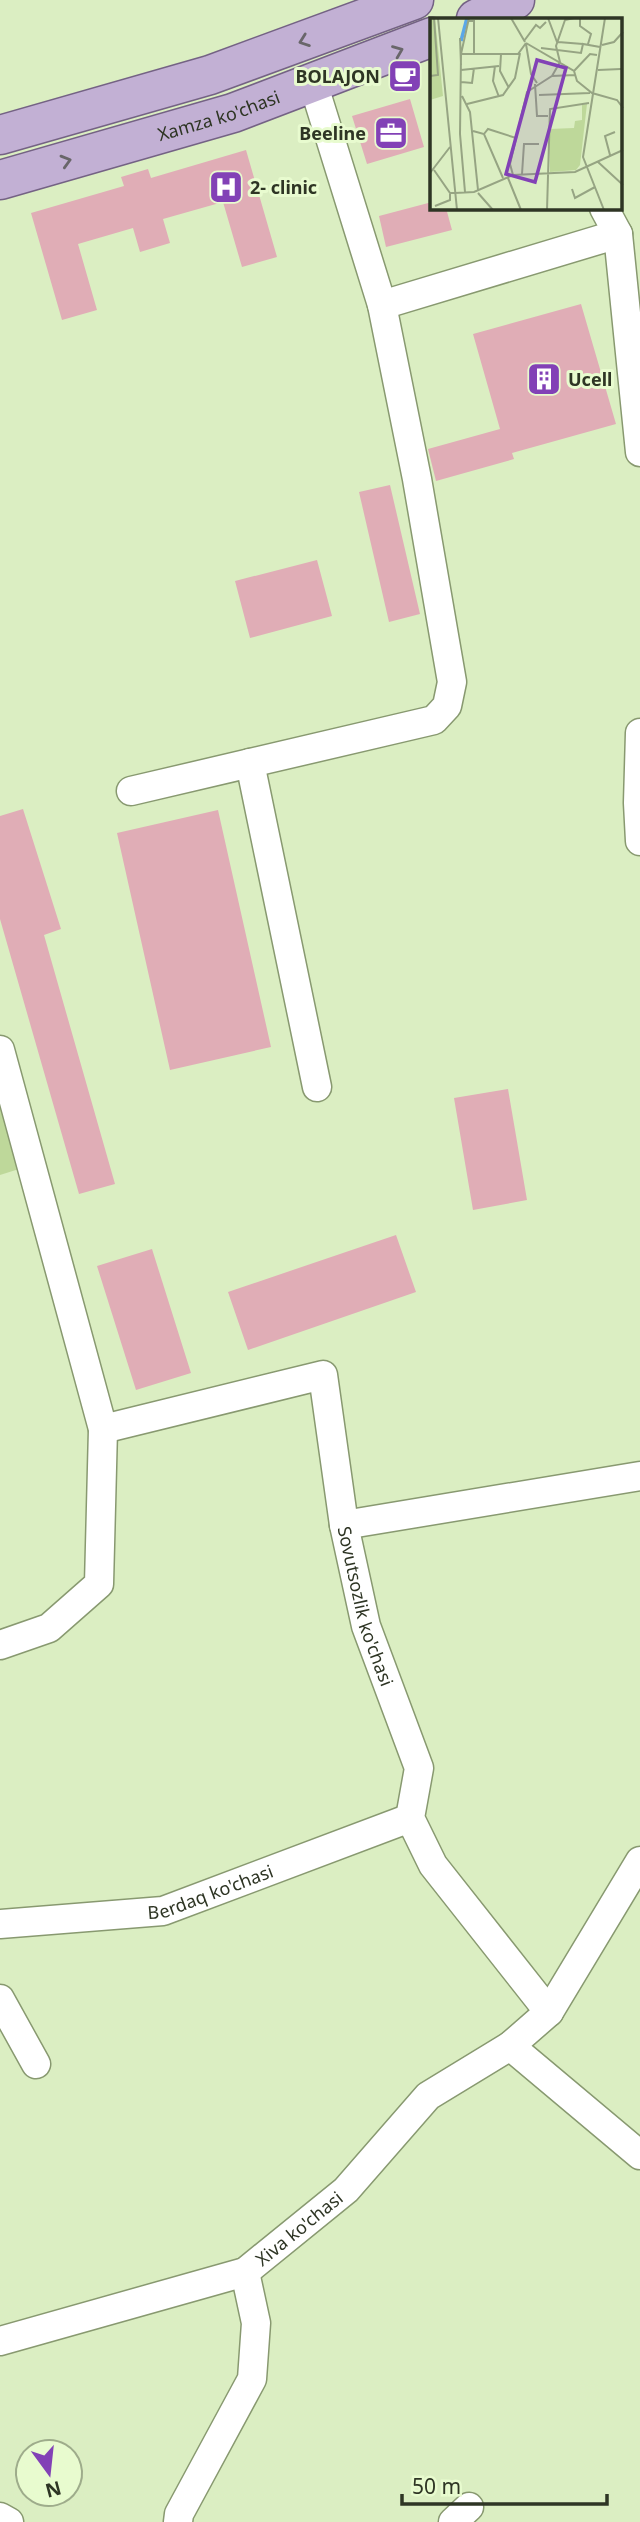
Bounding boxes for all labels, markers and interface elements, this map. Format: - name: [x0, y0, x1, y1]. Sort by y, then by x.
- inset map: [430, 18, 622, 210]
- one-way arrow: [298, 33, 310, 47]
- one-way arrow: [391, 46, 403, 60]
- cafe icon: BOLAJON: [386, 57, 424, 95]
- place label: BOLAJON: [296, 64, 380, 88]
- street label: Xamza ko'chasi: [155, 84, 283, 146]
- office icon: Beeline: [372, 114, 410, 152]
- place label: Beeline: [299, 121, 366, 145]
- one-way arrow: [59, 155, 71, 170]
- hospital icon: 2- clinic: [207, 168, 245, 206]
- place label: 2- clinic: [250, 175, 317, 199]
- building icon: Ucell: [525, 360, 563, 398]
- place label: Ucell: [568, 367, 612, 391]
- street label: Sovutsozlik ko'chasi: [333, 1524, 399, 1689]
- street label: Berdaq ko'chasi: [146, 1859, 276, 1924]
- street label: Xiva ko'chasi: [250, 2186, 348, 2271]
- north arrow: [14, 2438, 84, 2508]
- scale bar: [402, 2462, 607, 2506]
- text: 50 m: [412, 2472, 461, 2500]
- text: N: [43, 2475, 64, 2504]

